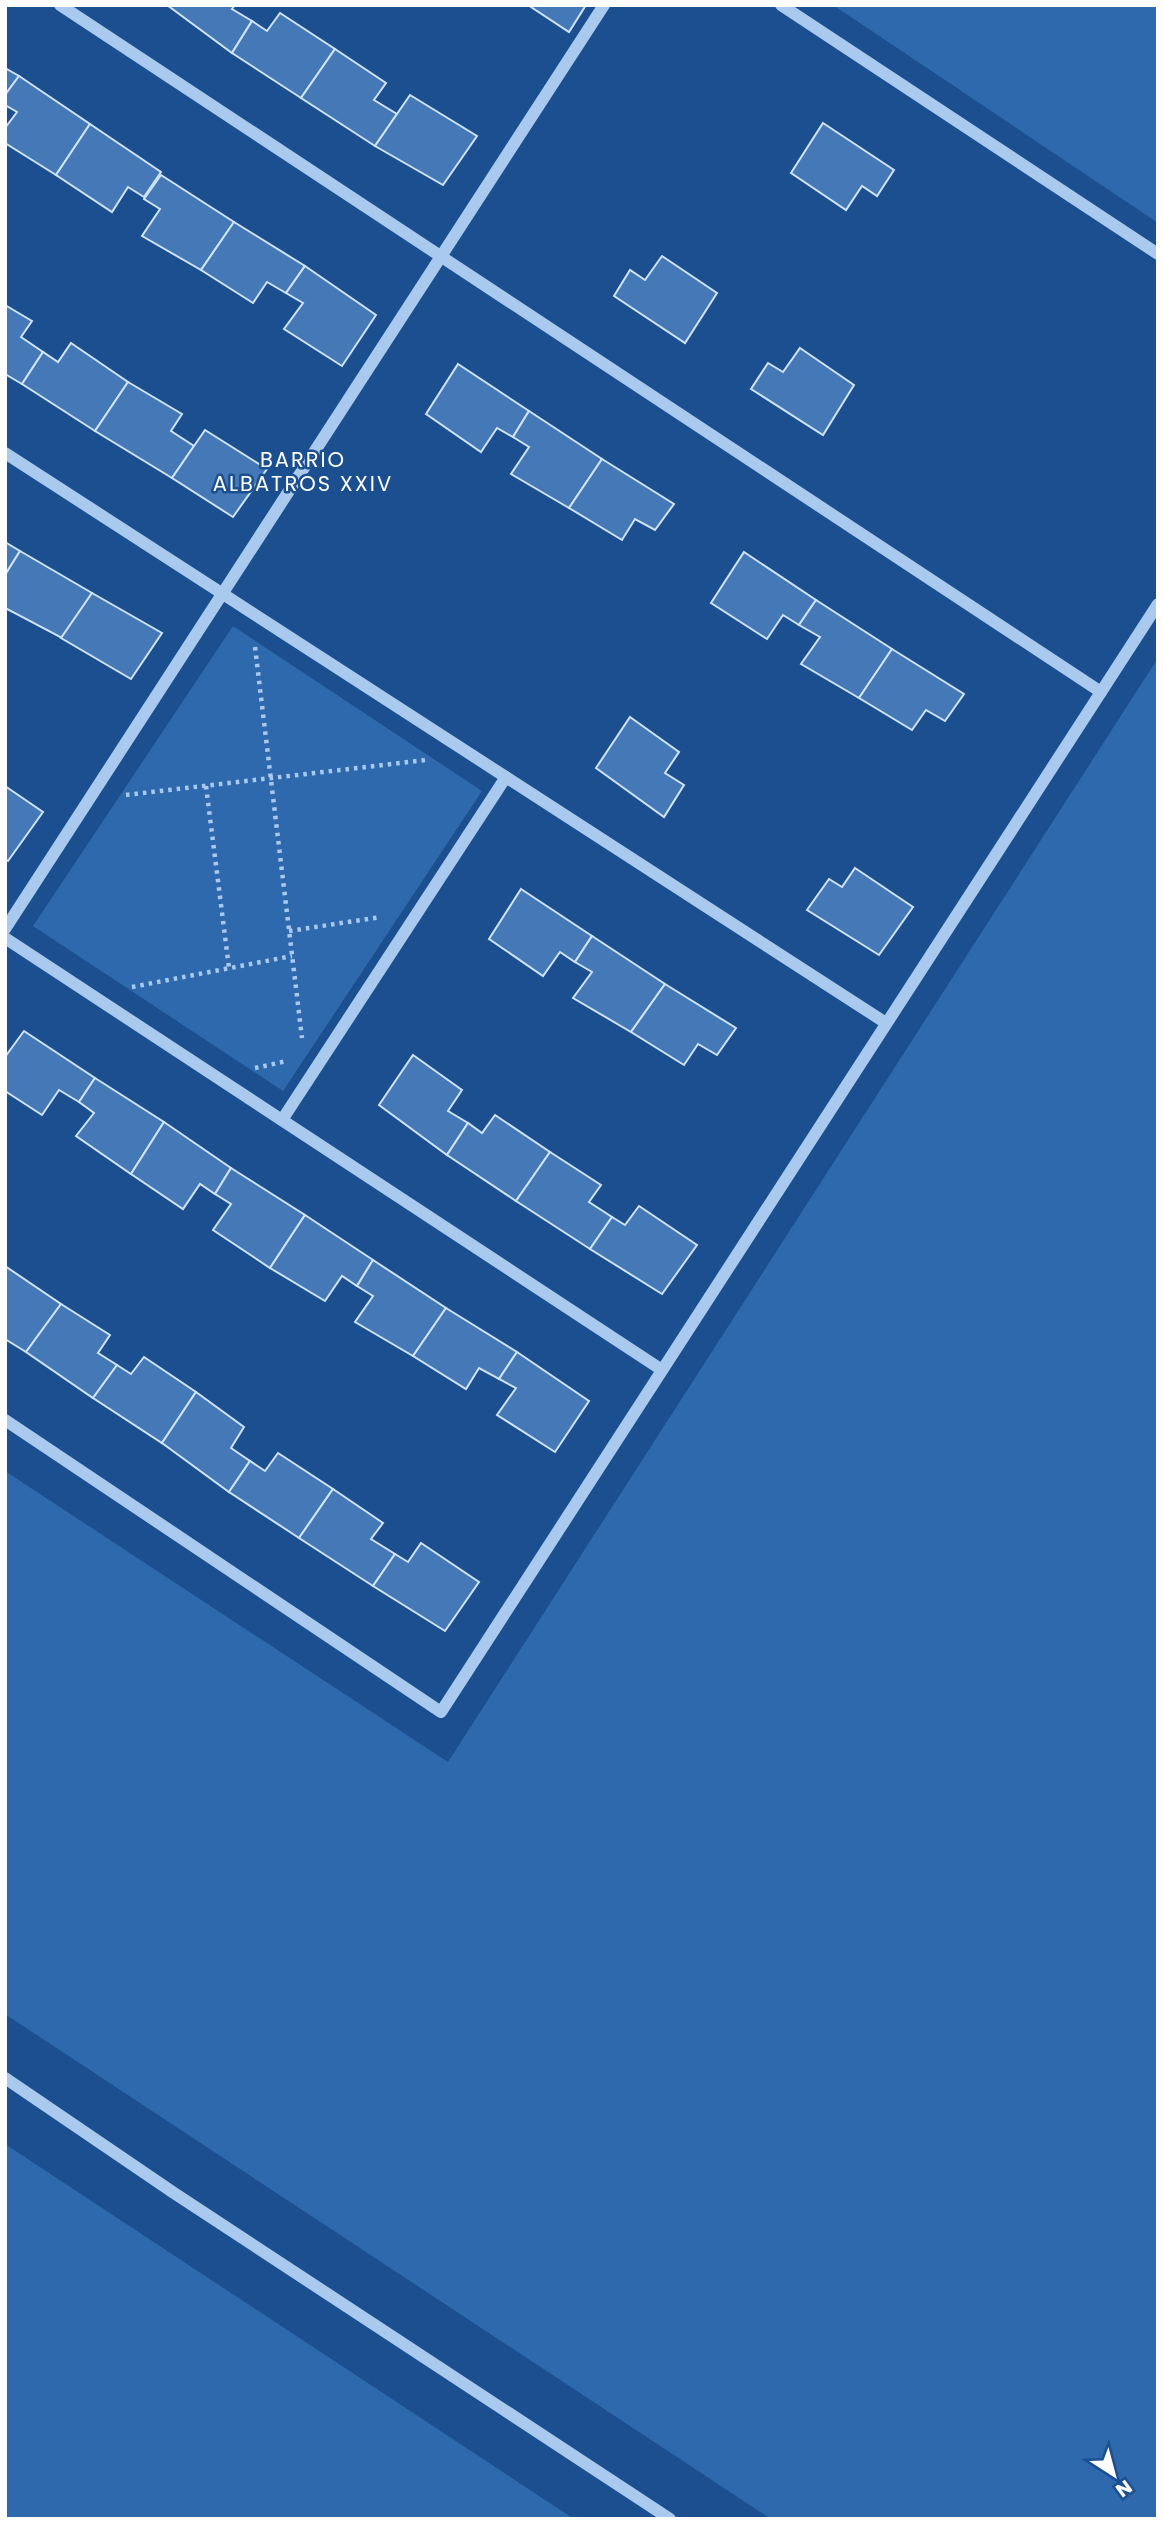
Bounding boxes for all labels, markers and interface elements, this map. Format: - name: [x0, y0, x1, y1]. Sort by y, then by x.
- district label: BARRIO ALBATROS XXIV: [213, 445, 393, 498]
- north arrow: [1079, 2440, 1149, 2510]
- text: N: [1110, 2473, 1137, 2503]

